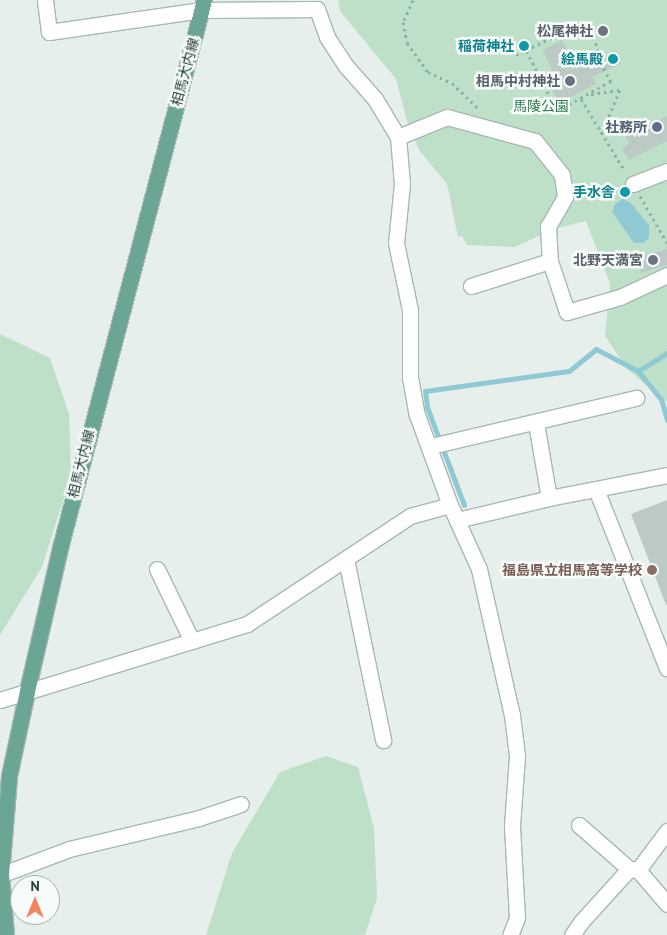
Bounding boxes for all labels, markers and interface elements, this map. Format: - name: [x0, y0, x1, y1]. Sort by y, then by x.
- place label: 松尾神社: [537, 23, 593, 39]
- marker: 松尾神社: [597, 25, 609, 37]
- street label: 相馬大内線: [168, 36, 202, 108]
- place label: 稲荷神社: [458, 38, 514, 54]
- marker: 稲荷神社: [518, 40, 530, 52]
- place label: 絵馬殿: [561, 51, 603, 67]
- marker: 絵馬殿: [607, 53, 619, 65]
- place label: 相馬中村神社: [476, 73, 560, 89]
- marker: 相馬中村神社: [564, 75, 576, 87]
- park label: 馬陵公園: [513, 98, 569, 114]
- place label: 社務所: [605, 119, 647, 135]
- marker: 社務所: [651, 121, 663, 133]
- place label: 手水舎: [573, 184, 615, 200]
- marker: 手水舎: [619, 186, 631, 198]
- place label: 北野天満宮: [573, 252, 643, 268]
- marker: 北野天満宮: [647, 254, 659, 266]
- street label: 相馬大内線: [64, 428, 98, 500]
- place label: 福島県立相馬高等学校: [502, 562, 642, 578]
- marker: 福島県立相馬高等学校: [646, 564, 658, 576]
- north arrow: [10, 875, 60, 925]
- text: N: [30, 877, 40, 895]

